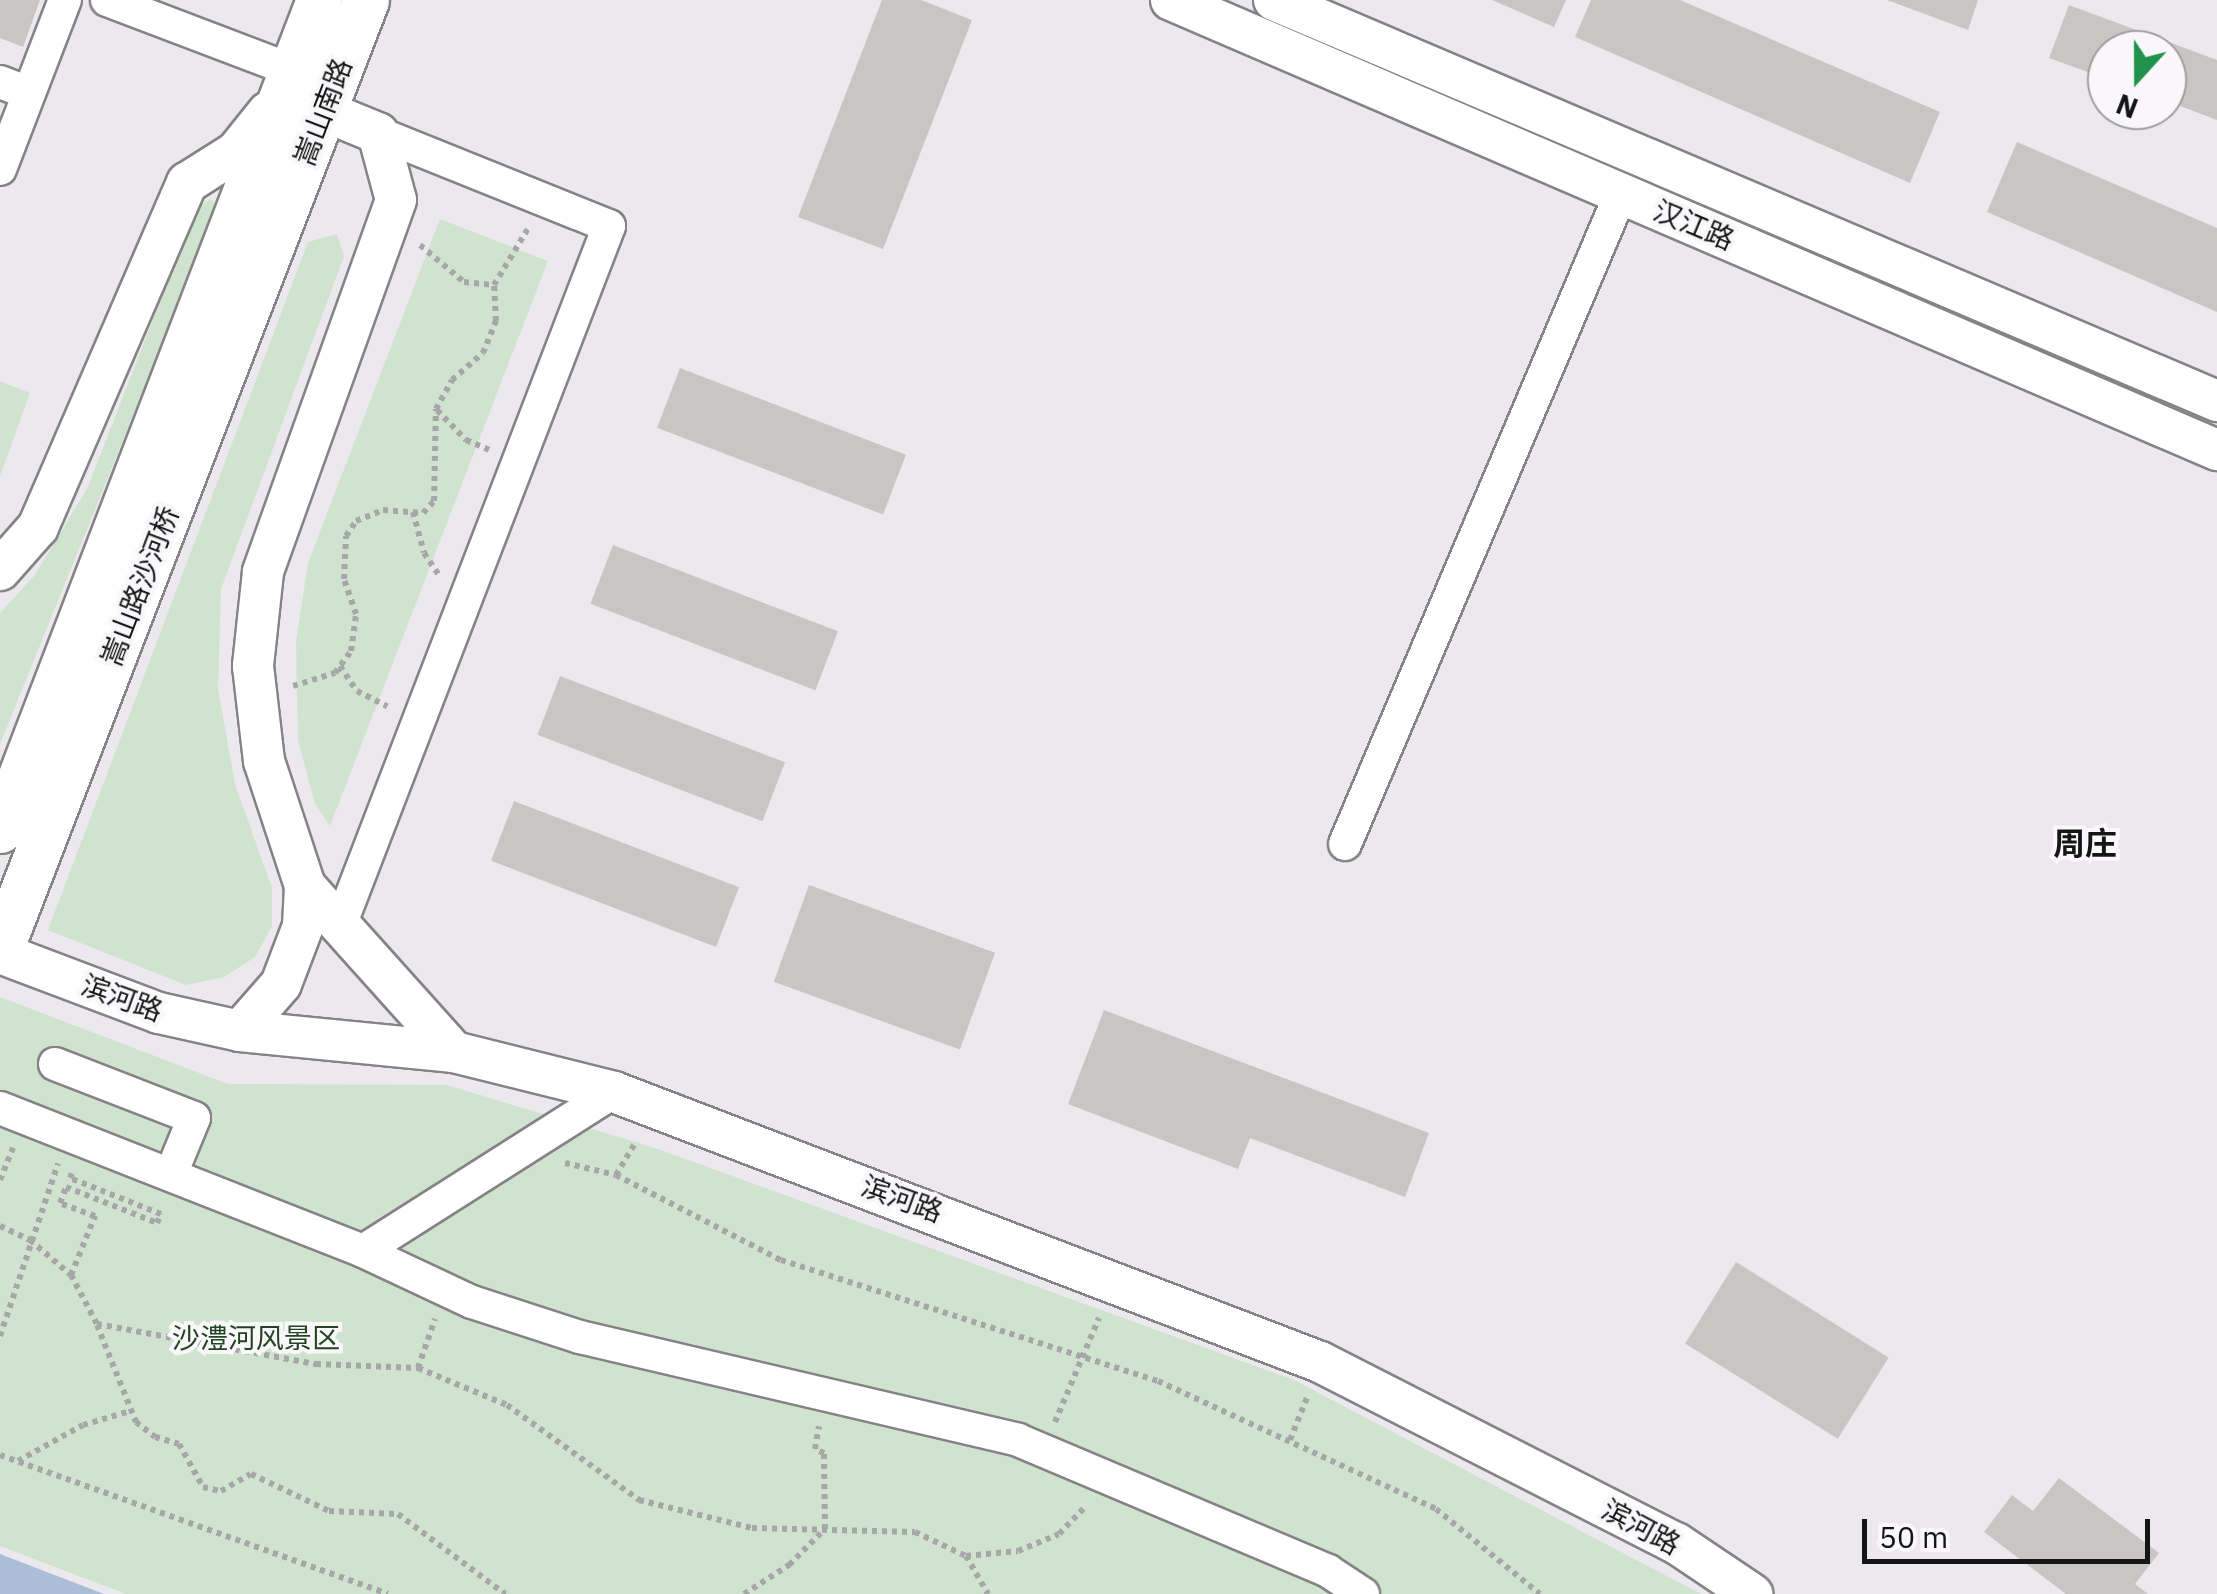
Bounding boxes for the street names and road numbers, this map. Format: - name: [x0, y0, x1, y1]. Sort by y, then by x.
- street label: 嵩山南路: [287, 54, 359, 170]
- street label: 汉江路: [1649, 193, 1739, 257]
- street label: 嵩山路沙河桥: [94, 502, 186, 670]
- street label: 滨河路: [77, 968, 167, 1028]
- street label: 滨河路: [857, 1169, 947, 1229]
- street label: 滨河路: [1596, 1492, 1686, 1562]

